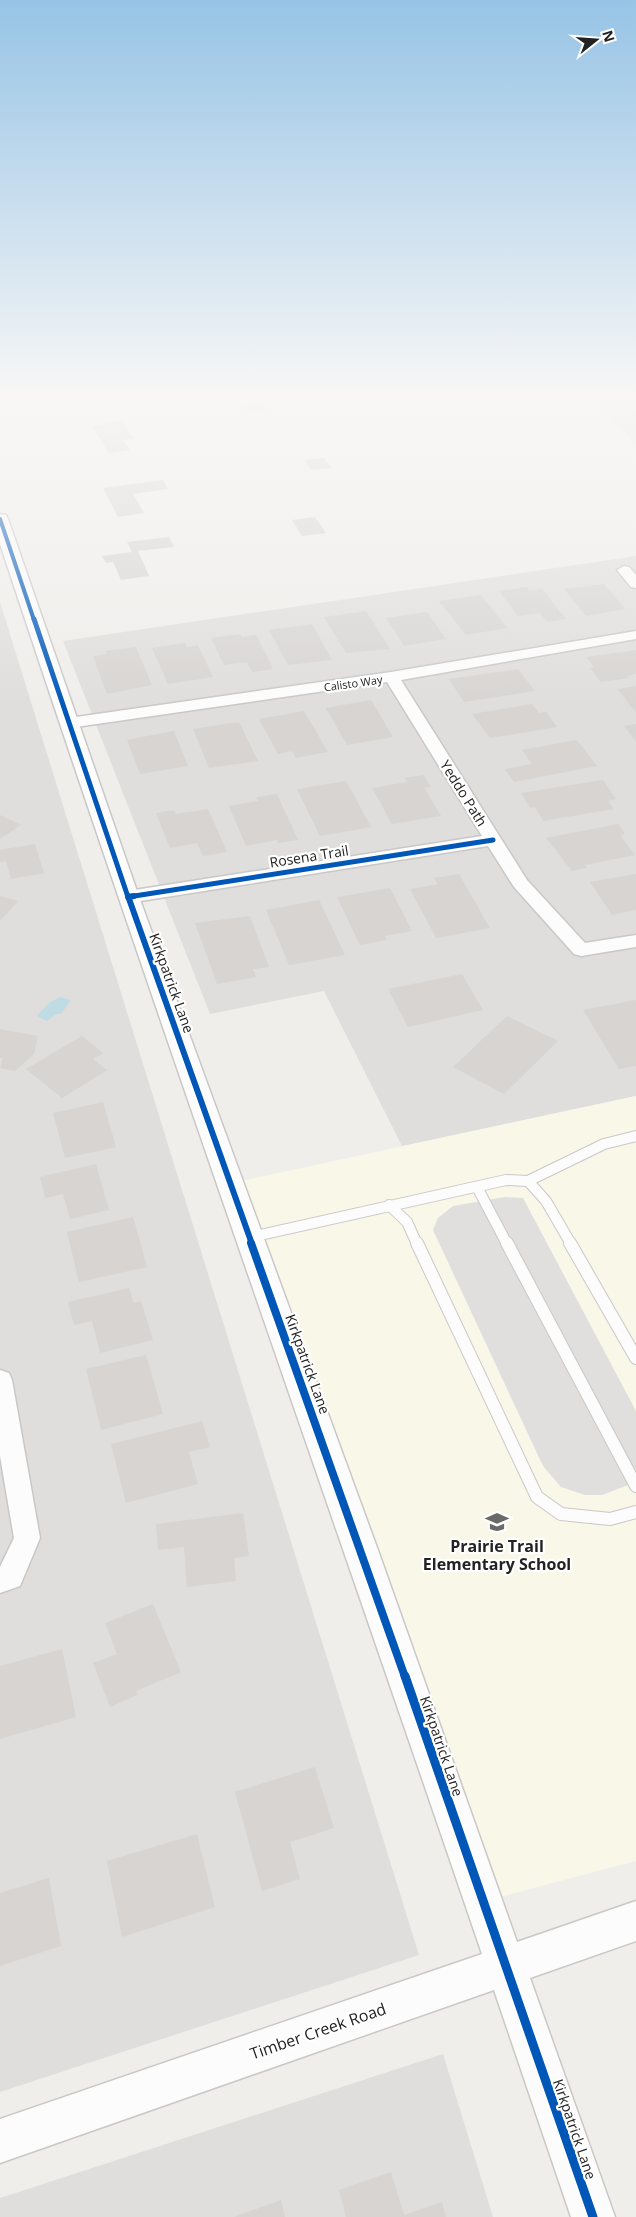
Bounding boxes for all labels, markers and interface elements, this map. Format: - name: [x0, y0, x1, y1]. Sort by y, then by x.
- north arrow: [571, 15, 621, 65]
- text: N: [598, 28, 620, 44]
- street label: Calisto Way: [323, 671, 384, 695]
- street label: Yeddo Path: [436, 756, 492, 830]
- street label: Rosena Trail: [268, 840, 350, 872]
- street label: Kirkpatrick Lane: [145, 930, 199, 1036]
- street label: Kirkpatrick Lane: [281, 1311, 335, 1417]
- school or university icon: Prairie Trail Elementary School: [484, 1509, 510, 1535]
- place label: Prairie Trail Elementary School: [423, 1535, 571, 1575]
- street label: Kirkpatrick Lane: [416, 1693, 468, 1799]
- street label: Timber Creek Road: [247, 1997, 389, 2065]
- street label: Kirkpatrick Lane: [549, 2076, 601, 2182]

